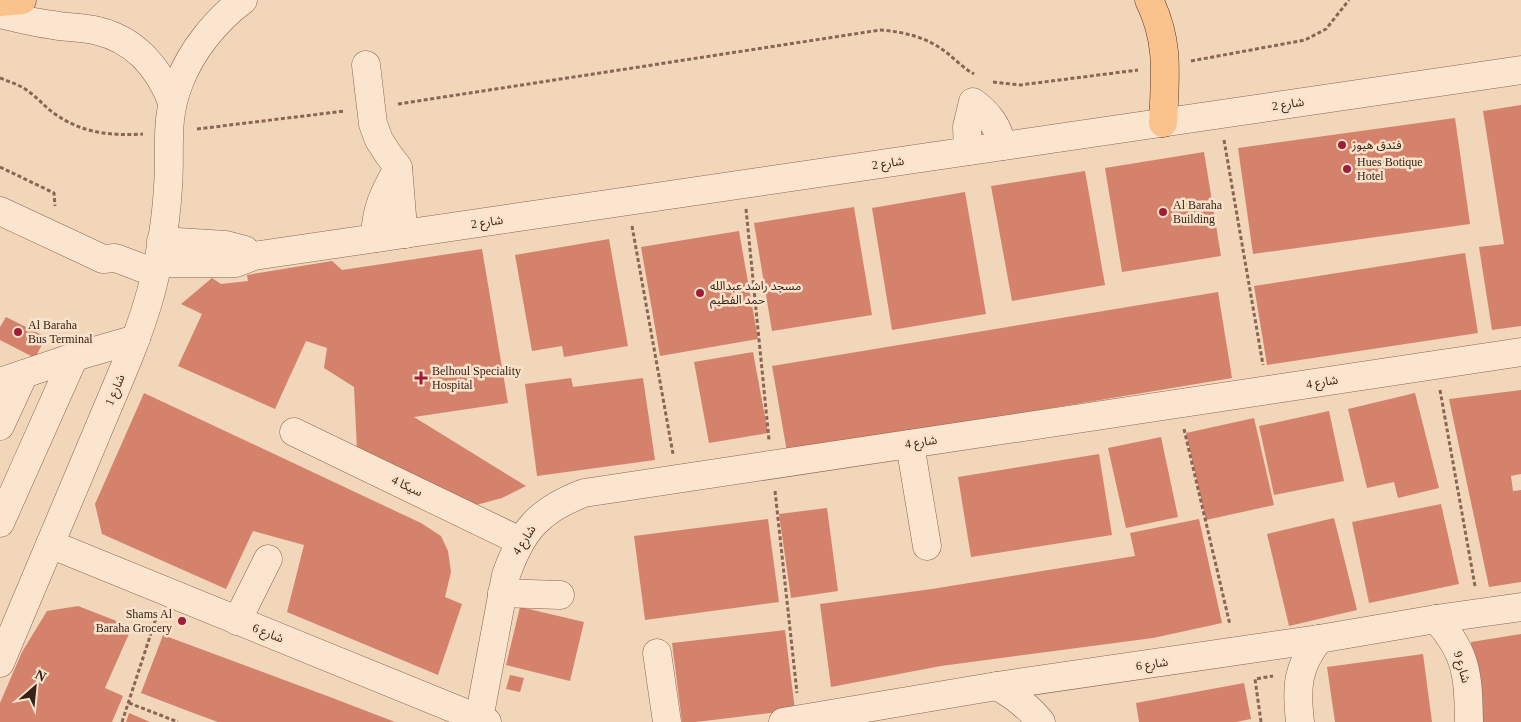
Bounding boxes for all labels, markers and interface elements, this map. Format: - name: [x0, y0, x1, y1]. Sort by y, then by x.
- street label: شارع 2: [1271, 95, 1305, 115]
- place label: فندق هيوز: [1351, 138, 1402, 152]
- marker: فندق هيوز: [1336, 139, 1348, 151]
- street label: شارع 2: [871, 154, 905, 174]
- place label: Hues Botique Hotel: [1357, 155, 1423, 183]
- marker: Hues Botique Hotel: [1341, 163, 1353, 175]
- place label: Al Baraha Building: [1173, 198, 1223, 226]
- marker: Al Baraha Building: [1157, 206, 1169, 218]
- street label: شارع 2: [470, 213, 504, 233]
- place label: مسجد راشد عبدالله حمد الفطيم: [710, 279, 801, 309]
- marker: مسجد راشد عبدالله حمد الفطيم: [694, 287, 706, 299]
- place label: Al Baraha Bus Terminal: [28, 318, 93, 346]
- marker: Al Baraha Bus Terminal: [12, 326, 24, 338]
- place label: Belhoul Speciality Hospital: [432, 364, 521, 392]
- marker: Belhoul Speciality Hospital: [414, 371, 428, 385]
- street label: شارع 1: [102, 372, 130, 408]
- street label: شارع 4: [1305, 373, 1339, 393]
- street label: شارع 4: [904, 433, 938, 453]
- street label: 4 سيكا: [389, 473, 425, 499]
- street label: شارع 4: [509, 523, 540, 558]
- place label: Shams Al Baraha Grocery: [96, 607, 173, 635]
- marker: Shams Al Baraha Grocery: [176, 615, 188, 627]
- street label: شارع 6: [250, 620, 286, 647]
- street label: شارع 9: [1449, 650, 1473, 685]
- street label: شارع 6: [1135, 655, 1169, 675]
- north arrow: [10, 662, 60, 712]
- text: N: [33, 667, 49, 685]

